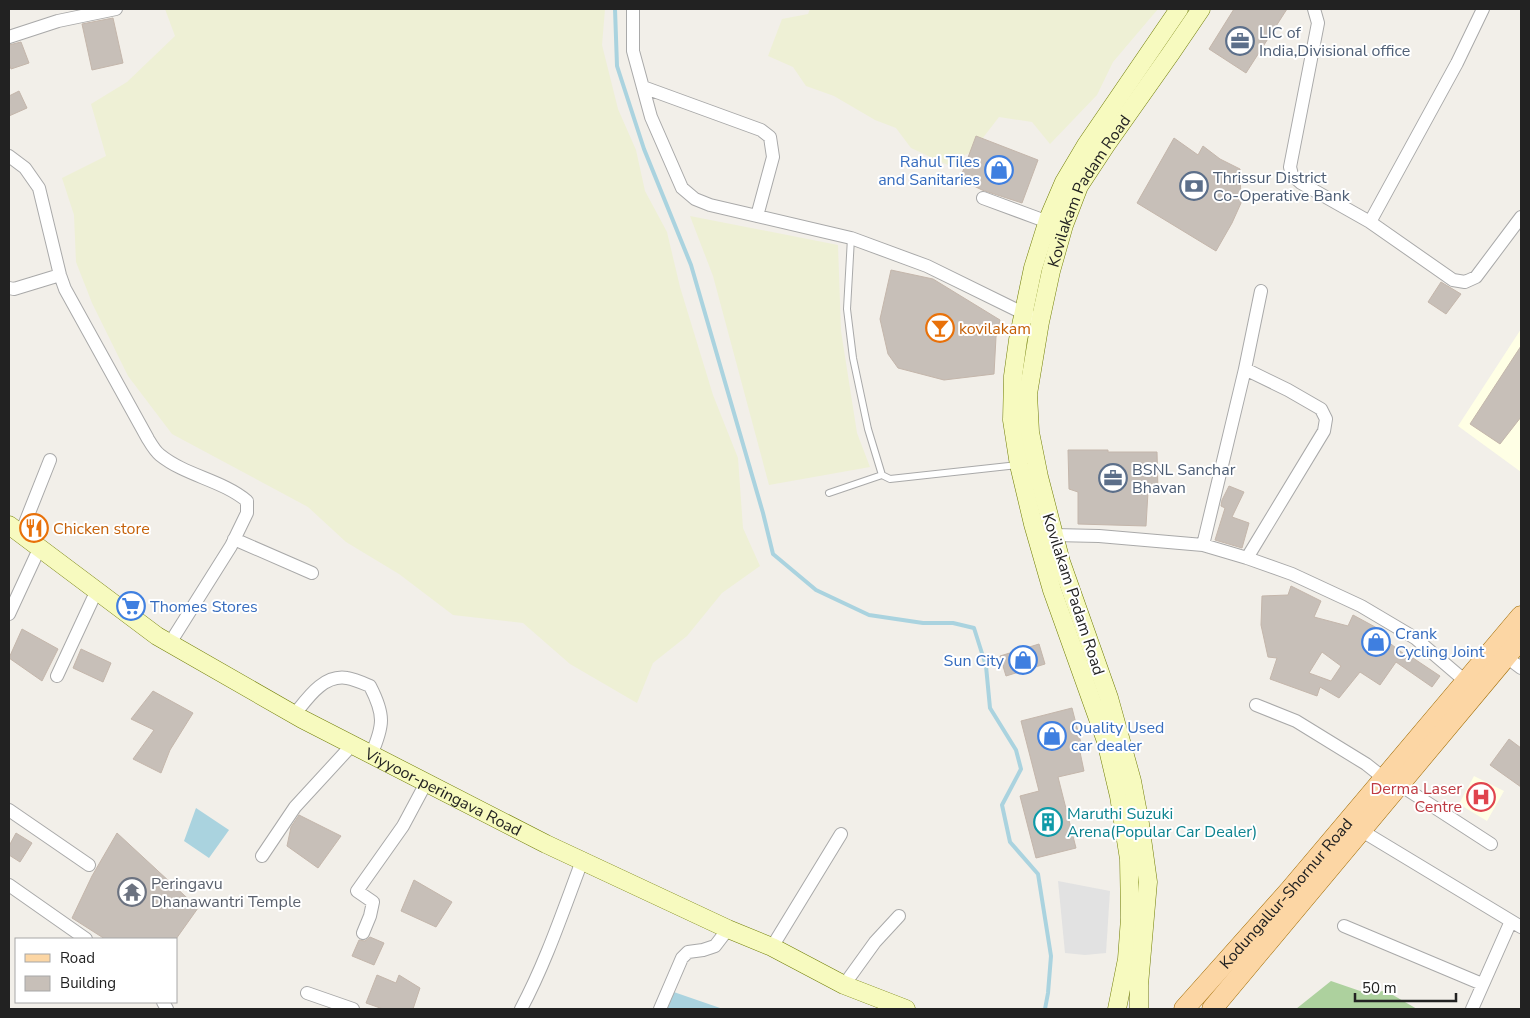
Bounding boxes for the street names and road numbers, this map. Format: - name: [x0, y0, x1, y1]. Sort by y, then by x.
- street label: Kovilakam Padam Road: [1043, 111, 1136, 270]
- street label: Kovilakam Padam Road: [1036, 511, 1110, 678]
- street label: Viyyoor-peringava Road: [360, 743, 525, 842]
- street label: Kodungallur-Shornur Road: [1215, 814, 1358, 974]

